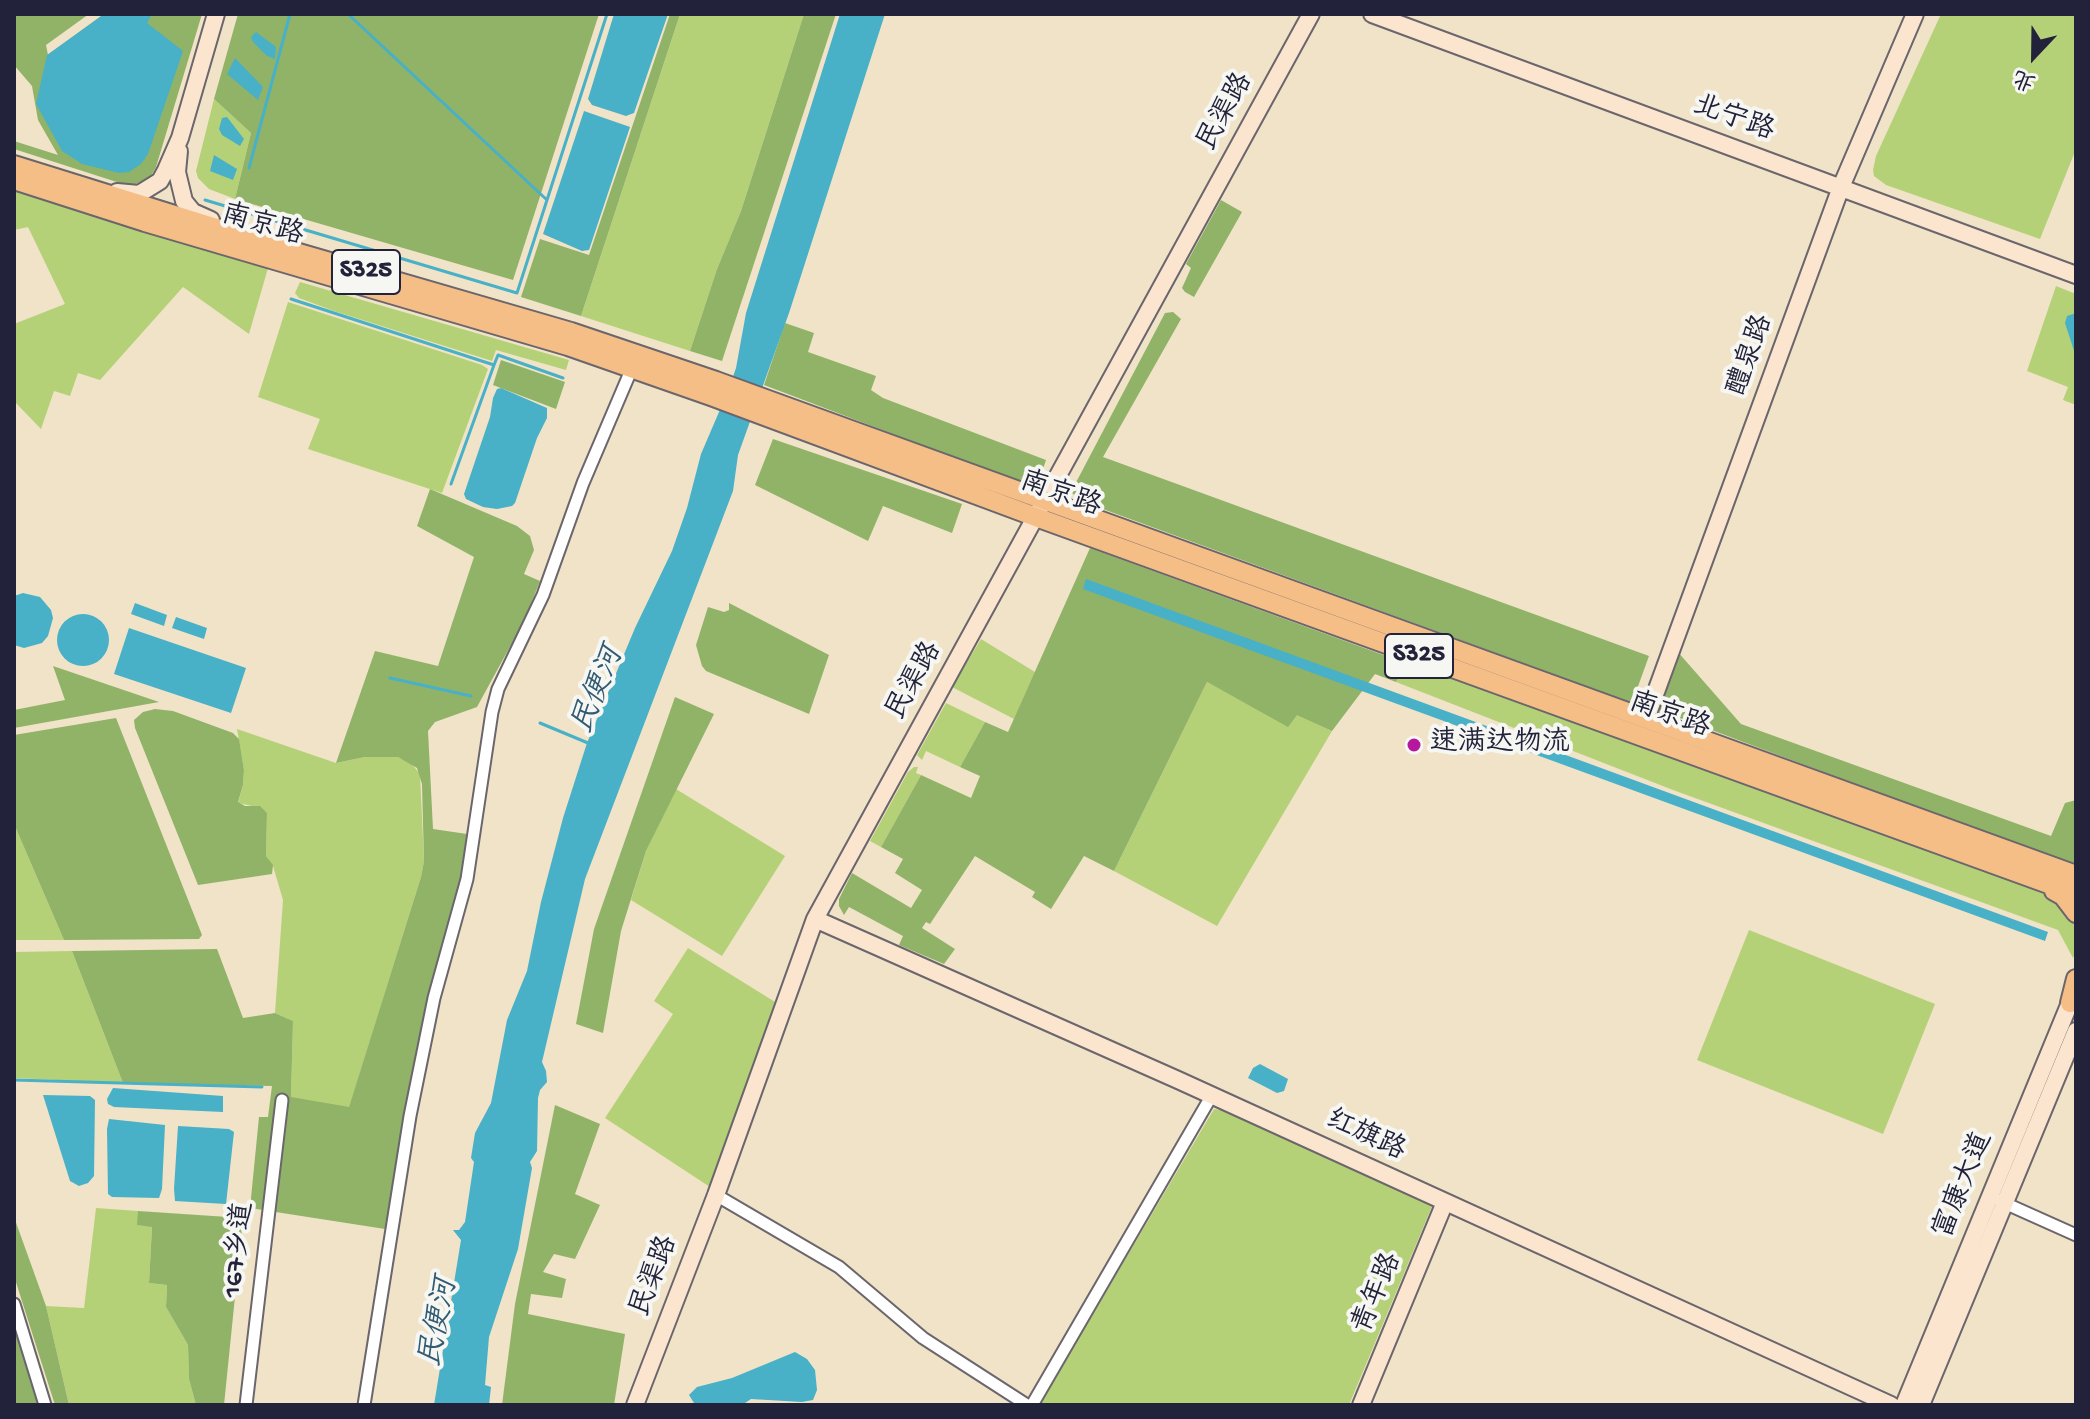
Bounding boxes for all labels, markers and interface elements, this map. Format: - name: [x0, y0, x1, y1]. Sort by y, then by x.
- north arrow: [1994, 16, 2074, 96]
- text: 北: [2010, 62, 2040, 94]
- street label: 民渠路: [1192, 68, 1262, 158]
- street label: 北宁路: [1688, 90, 1778, 150]
- street label: 南京路: [217, 199, 307, 255]
- road number: S325: [332, 250, 400, 294]
- street label: 醴泉路: [1722, 311, 1782, 401]
- street label: 南京路: [1015, 466, 1105, 526]
- road number: S325: [1385, 634, 1453, 678]
- street label: 民渠路: [881, 637, 951, 727]
- water label: 民便河: [566, 643, 634, 739]
- street label: 南京路: [1624, 687, 1714, 747]
- place label: 速满达物流: [1430, 728, 1570, 762]
- marker: 速满达物流: [1405, 736, 1423, 754]
- street label: 红旗路: [1320, 1104, 1410, 1170]
- street label: 富康大道: [1928, 1128, 2002, 1244]
- street label: 167乡道: [217, 1200, 263, 1300]
- street label: 民渠路: [625, 1232, 687, 1322]
- street label: 青年路: [1347, 1249, 1411, 1339]
- water label: 民便河: [415, 1275, 467, 1371]

